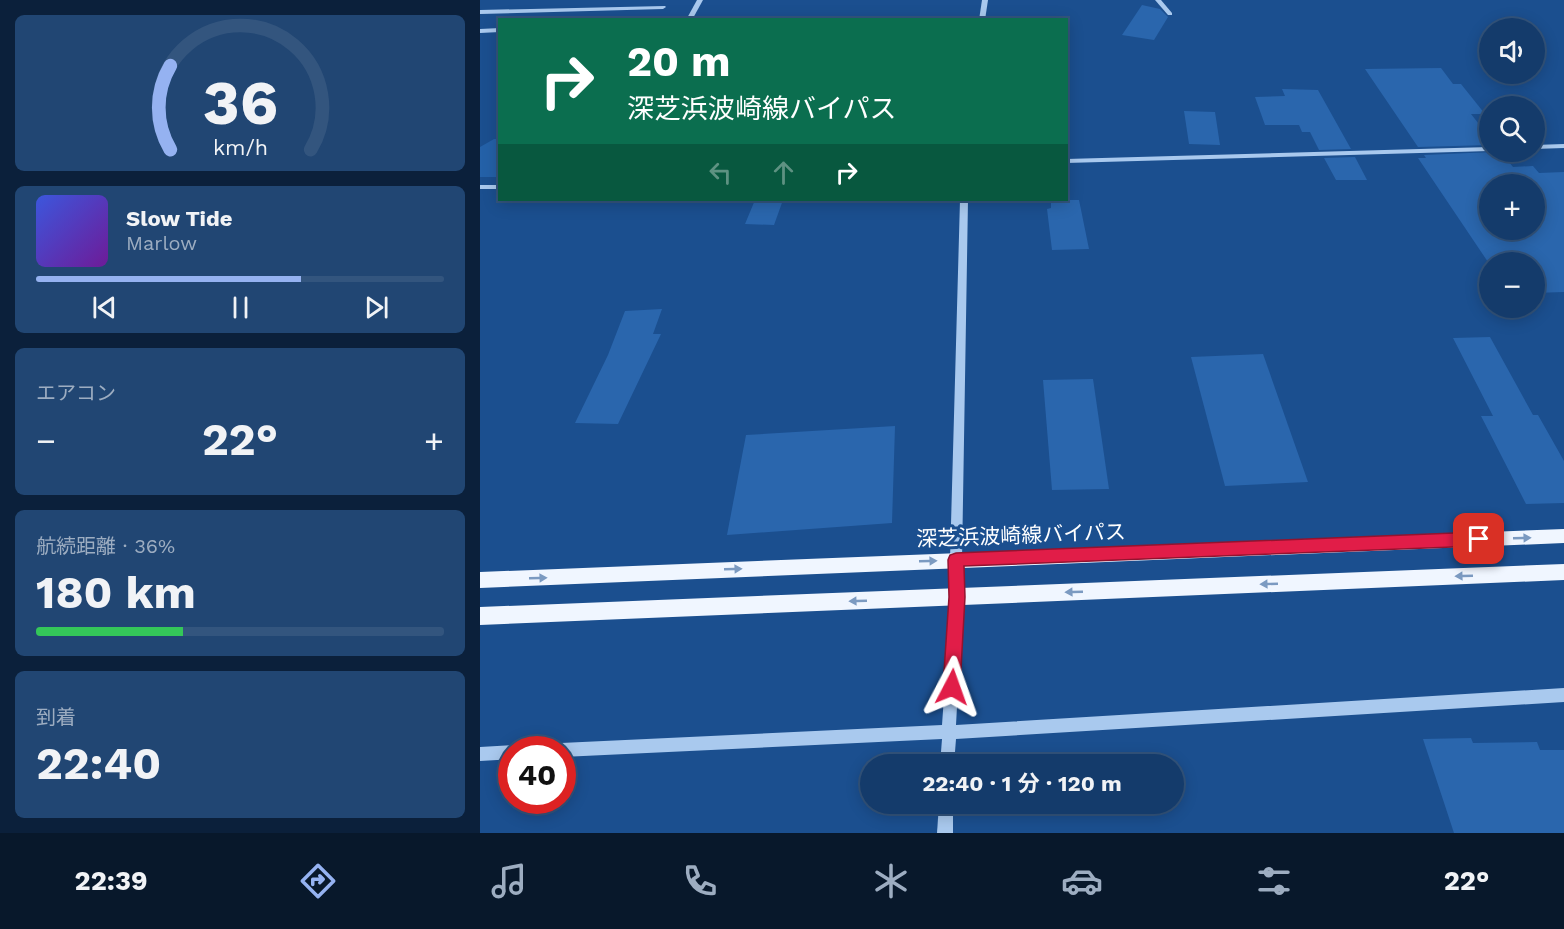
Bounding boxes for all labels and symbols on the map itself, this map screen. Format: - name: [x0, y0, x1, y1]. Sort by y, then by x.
- pin: [1453, 513, 1504, 564]
- street label: 深芝浜波崎線バイパス: [916, 519, 1126, 551]
- one-way arrow: [1512, 533, 1531, 542]
- one-way arrow: [919, 556, 938, 566]
- one-way arrow: [724, 565, 743, 574]
- one-way arrow: [1454, 572, 1473, 581]
- one-way arrow: [529, 573, 548, 582]
- one-way arrow: [1259, 579, 1278, 589]
- one-way arrow: [1064, 587, 1083, 596]
- one-way arrow: [849, 596, 868, 605]
- position arrow: [920, 655, 984, 719]
- speed limit sign: 40: [498, 736, 576, 814]

